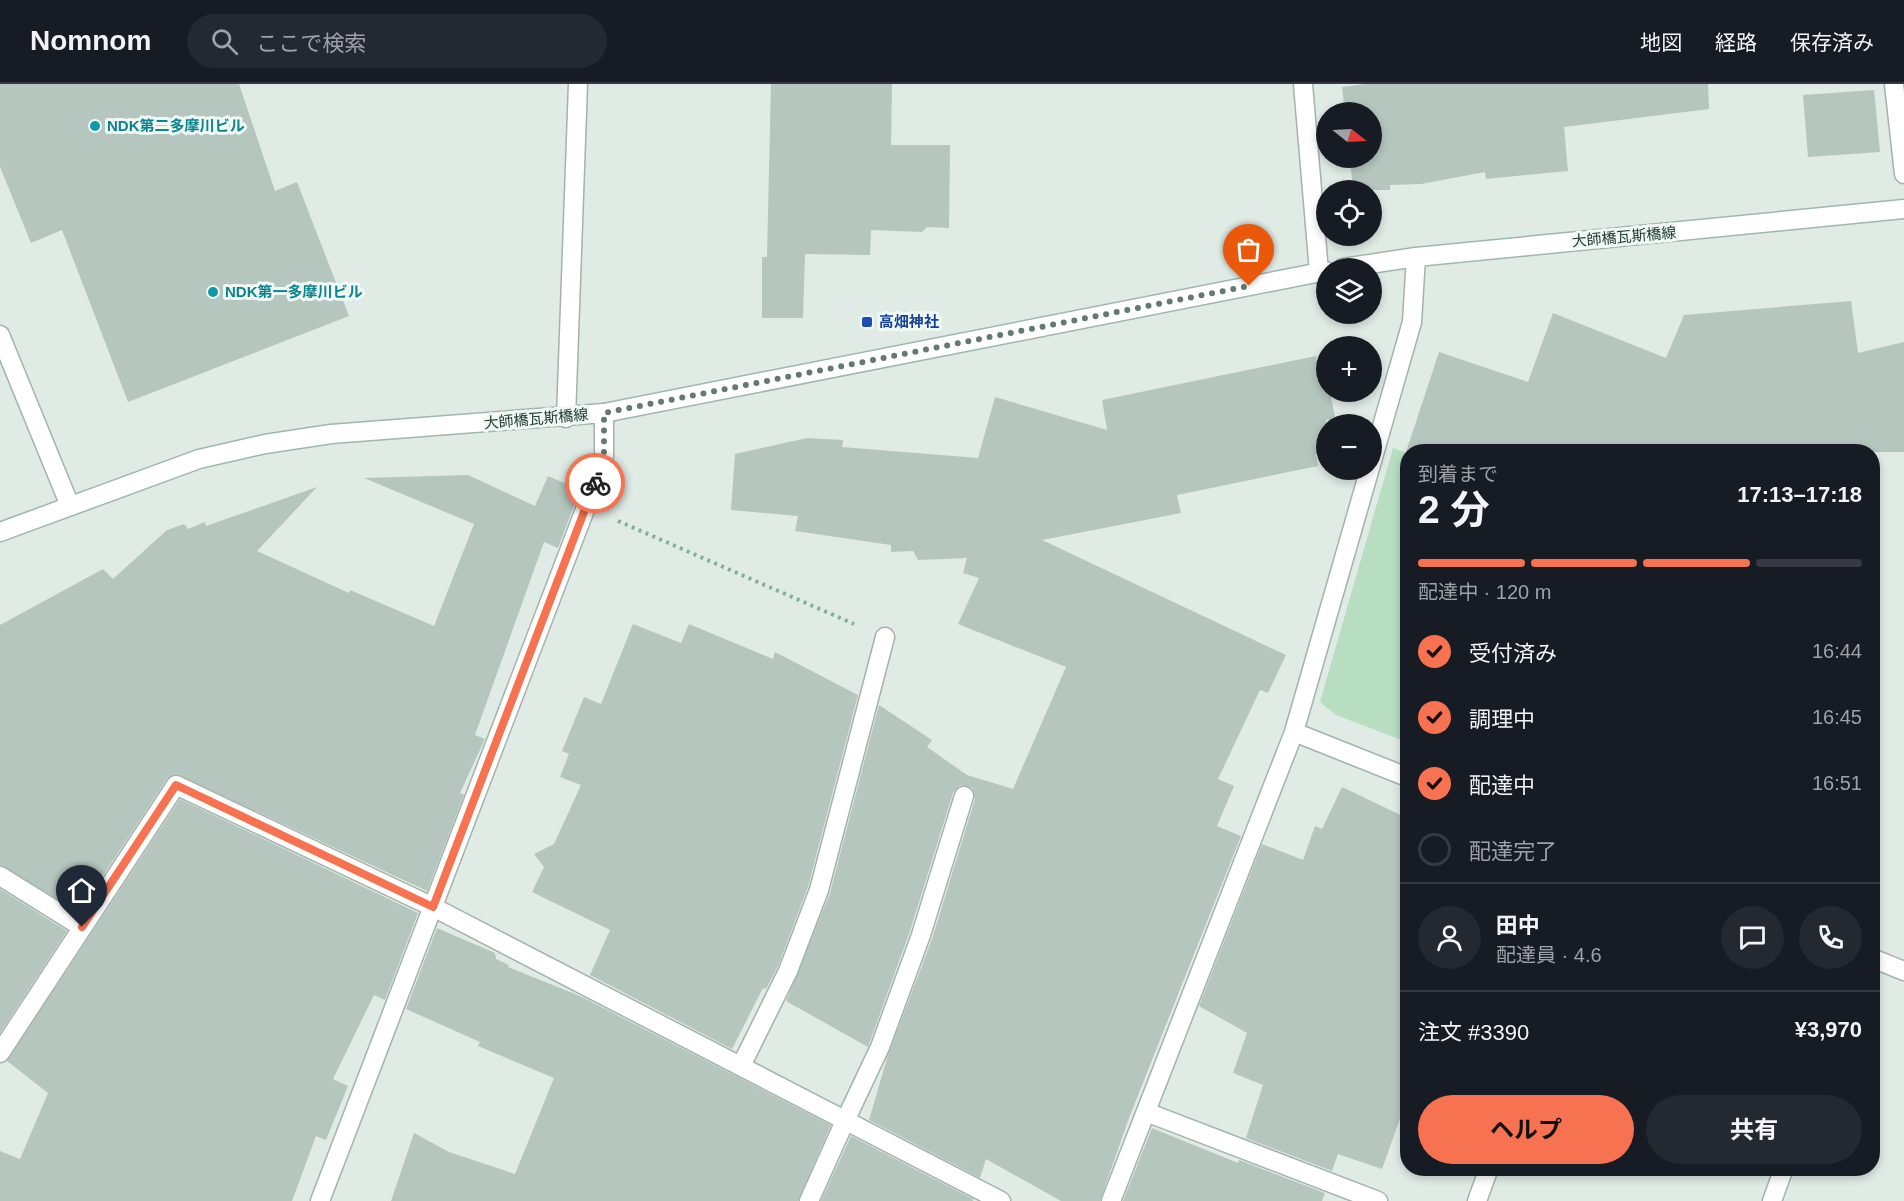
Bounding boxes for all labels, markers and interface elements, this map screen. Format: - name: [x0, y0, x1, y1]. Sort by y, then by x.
- search box: [187, 14, 607, 68]
- text: Nomnom: [30, 25, 151, 56]
- icon: search: [208, 25, 241, 58]
- text: ここで検索: [256, 31, 366, 56]
- text: 地図: [1640, 31, 1682, 54]
- text: 経路: [1715, 31, 1757, 54]
- text: 保存済み: [1790, 31, 1874, 54]
- north arrow: [1316, 102, 1382, 168]
- map controls: [1316, 102, 1382, 480]
- place label: NDK第二多摩川ビル: [107, 117, 245, 134]
- marker: NDK第二多摩川ビル: [88, 119, 102, 133]
- button: locate: [1316, 180, 1382, 246]
- street label: 大師橋瓦斯橋線: [1571, 223, 1677, 250]
- pin: [1223, 224, 1274, 286]
- icon: bag: [1232, 233, 1265, 266]
- button: layers: [1316, 258, 1382, 324]
- place label: NDK第一多摩川ビル: [225, 283, 363, 300]
- marker: NDK第一多摩川ビル: [206, 285, 220, 299]
- place label: 高畑神社: [879, 313, 939, 330]
- marker: 高畑神社: [860, 315, 874, 329]
- button: +: [1316, 336, 1382, 402]
- street label: 大師橋瓦斯橋線: [483, 405, 589, 432]
- button: −: [1316, 414, 1382, 480]
- courier: [565, 453, 625, 513]
- text: 到着まで: [1418, 463, 1498, 485]
- icon: bike: [579, 467, 612, 500]
- text: 17:13–17:18: [1737, 482, 1862, 507]
- text: 2 分: [1418, 488, 1490, 531]
- text: 配達中 · 120 m: [1418, 581, 1551, 603]
- icon: check: [1418, 635, 1451, 668]
- text: 16:44: [1812, 640, 1862, 662]
- text: 受付済み: [1469, 641, 1557, 666]
- icon: check: [1418, 701, 1451, 734]
- text: 16:45: [1812, 706, 1862, 728]
- text: 調理中: [1469, 707, 1535, 732]
- icon: check: [1418, 767, 1451, 800]
- text: 16:51: [1812, 772, 1862, 794]
- text: 配達中: [1469, 773, 1535, 798]
- text: 配達完了: [1469, 839, 1557, 864]
- pin: [56, 865, 107, 927]
- icon: home: [65, 874, 98, 907]
- button: person: [1418, 906, 1481, 969]
- button: chat: [1721, 906, 1784, 969]
- button: phone: [1799, 906, 1862, 969]
- text: 田中: [1496, 913, 1540, 938]
- text: 配達員 · 4.6: [1496, 944, 1602, 966]
- text: ¥3,970: [1795, 1017, 1862, 1042]
- text: 注文 #3390: [1418, 1020, 1529, 1045]
- button: ヘルプ: [1418, 1095, 1634, 1164]
- button: 共有: [1646, 1095, 1862, 1164]

